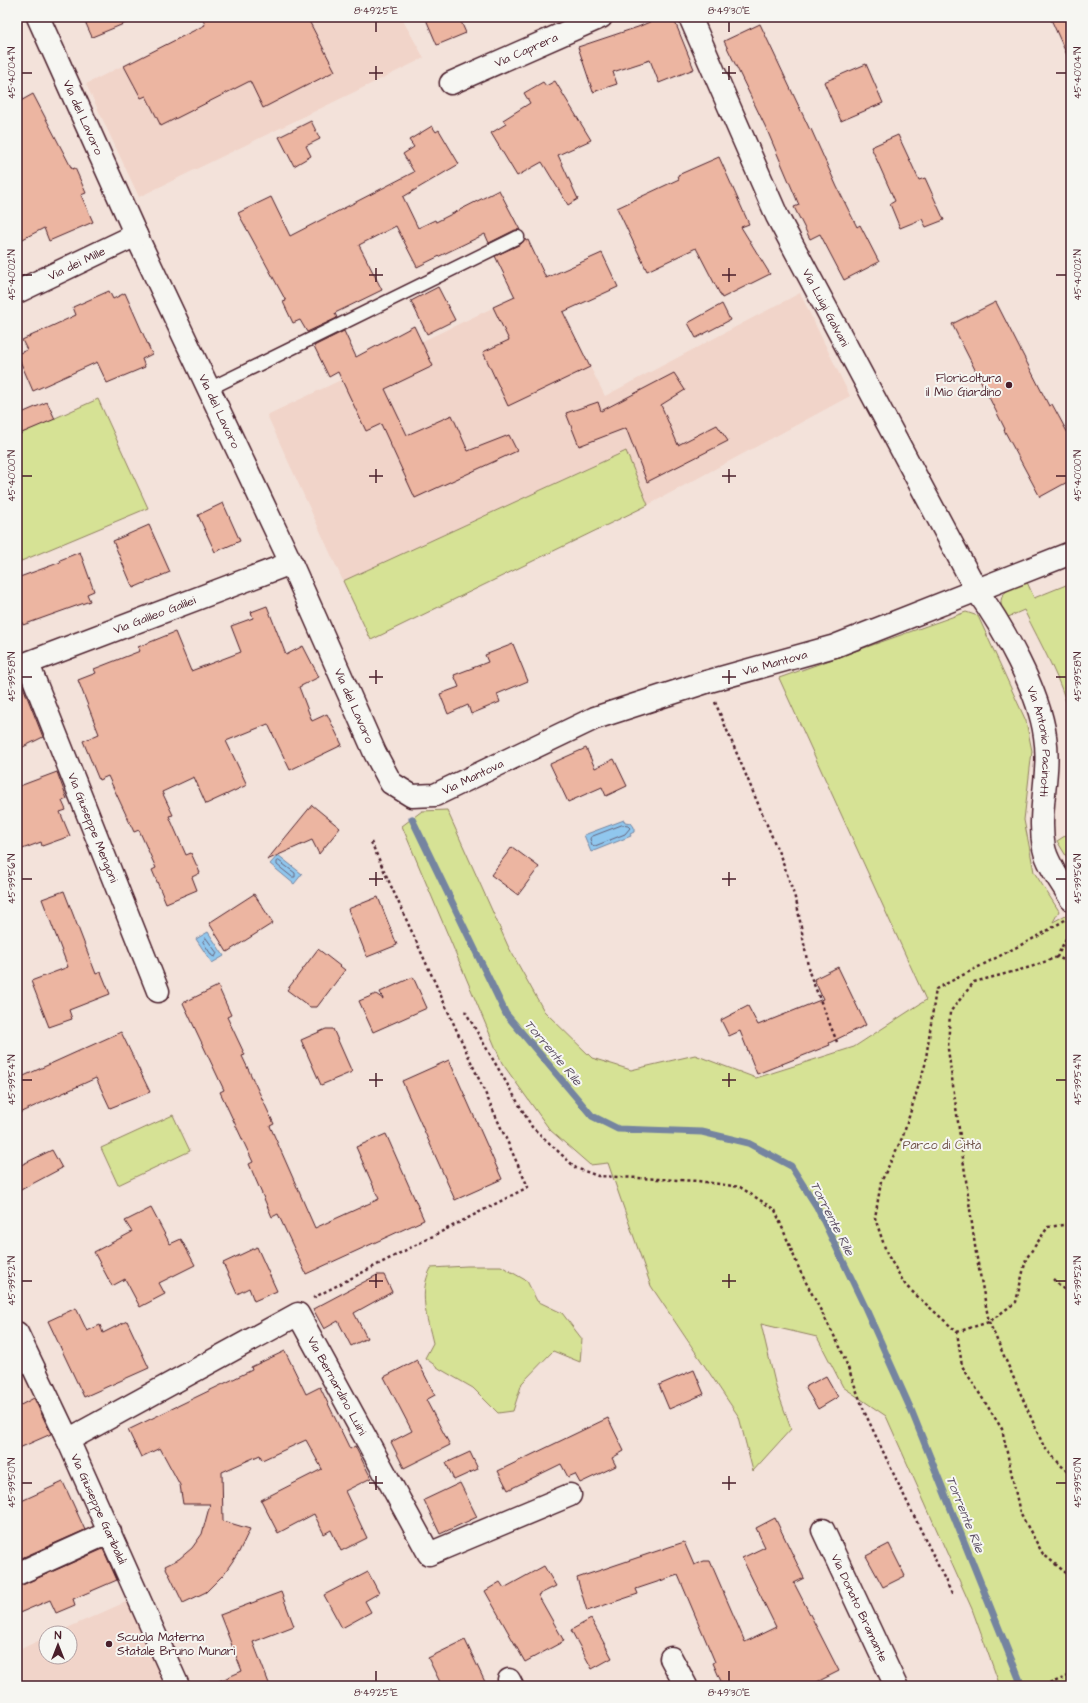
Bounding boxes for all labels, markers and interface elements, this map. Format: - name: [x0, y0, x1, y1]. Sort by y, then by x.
- text: 8°49'25"E: [354, 4, 398, 18]
- text: 8°49'30"E: [708, 4, 750, 18]
- street label: Via Caprera: [492, 29, 561, 72]
- text: 45°40'04"N: [5, 47, 19, 99]
- text: 45°40'04"N: [1071, 47, 1085, 99]
- street label: Via del Lavoro: [58, 77, 107, 158]
- street label: Via dei Mille: [45, 243, 109, 285]
- text: 45°40'02"N: [5, 249, 19, 301]
- text: 45°40'02"N: [1071, 249, 1085, 301]
- street label: Via Luigi Galvani: [798, 266, 853, 350]
- place label: Floricoltura il Mio Giardino: [926, 370, 1001, 401]
- street label: Via del Lavoro: [194, 372, 244, 452]
- marker: Floricoltura il Mio Giardino: [1004, 380, 1014, 390]
- text: 45°40'00"N: [5, 450, 19, 502]
- text: 45°40'00"N: [1071, 450, 1085, 502]
- street label: Via Galileo Galilei: [111, 592, 198, 639]
- street label: Via Mantova: [741, 646, 809, 680]
- text: 45°39'58"N: [5, 652, 19, 702]
- text: 45°39'58"N: [1071, 652, 1085, 702]
- street label: Via del Lavoro: [330, 666, 378, 747]
- street label: Via Antonio Pacinotti: [1022, 684, 1055, 797]
- street label: Via Mantova: [439, 755, 506, 799]
- street label: Via Giuseppe Mengoni: [63, 770, 122, 885]
- text: 45°39'56"N: [5, 854, 19, 904]
- text: 45°39'56"N: [1071, 854, 1085, 904]
- water label: Torrente Rile: [520, 1016, 587, 1090]
- text: 45°39'54"N: [5, 1054, 19, 1106]
- text: 45°39'54"N: [1071, 1054, 1085, 1106]
- park label: Parco di Città: [903, 1137, 981, 1154]
- water label: Torrente Rile: [806, 1178, 859, 1260]
- text: 45°39'52"N: [5, 1256, 19, 1306]
- text: 45°39'52"N: [1071, 1256, 1085, 1306]
- street label: Via Bernardino Luini: [303, 1334, 371, 1439]
- street label: Via Giuseppe Garibaldi: [66, 1451, 131, 1567]
- text: 45°39'50"N: [5, 1458, 19, 1508]
- text: 45°39'50"N: [1071, 1458, 1085, 1508]
- water label: Torrente Rile: [942, 1473, 989, 1556]
- street label: Via Donato Bramante: [826, 1551, 892, 1665]
- north arrow: [38, 1625, 78, 1665]
- text: N: [55, 1628, 62, 1643]
- place label: Scuola Materna Statale Bruno Munari: [117, 1629, 235, 1660]
- marker: Scuola Materna Statale Bruno Munari: [104, 1639, 114, 1649]
- text: 8°49'25"E: [354, 1686, 398, 1700]
- text: 8°49'30"E: [708, 1686, 750, 1700]

